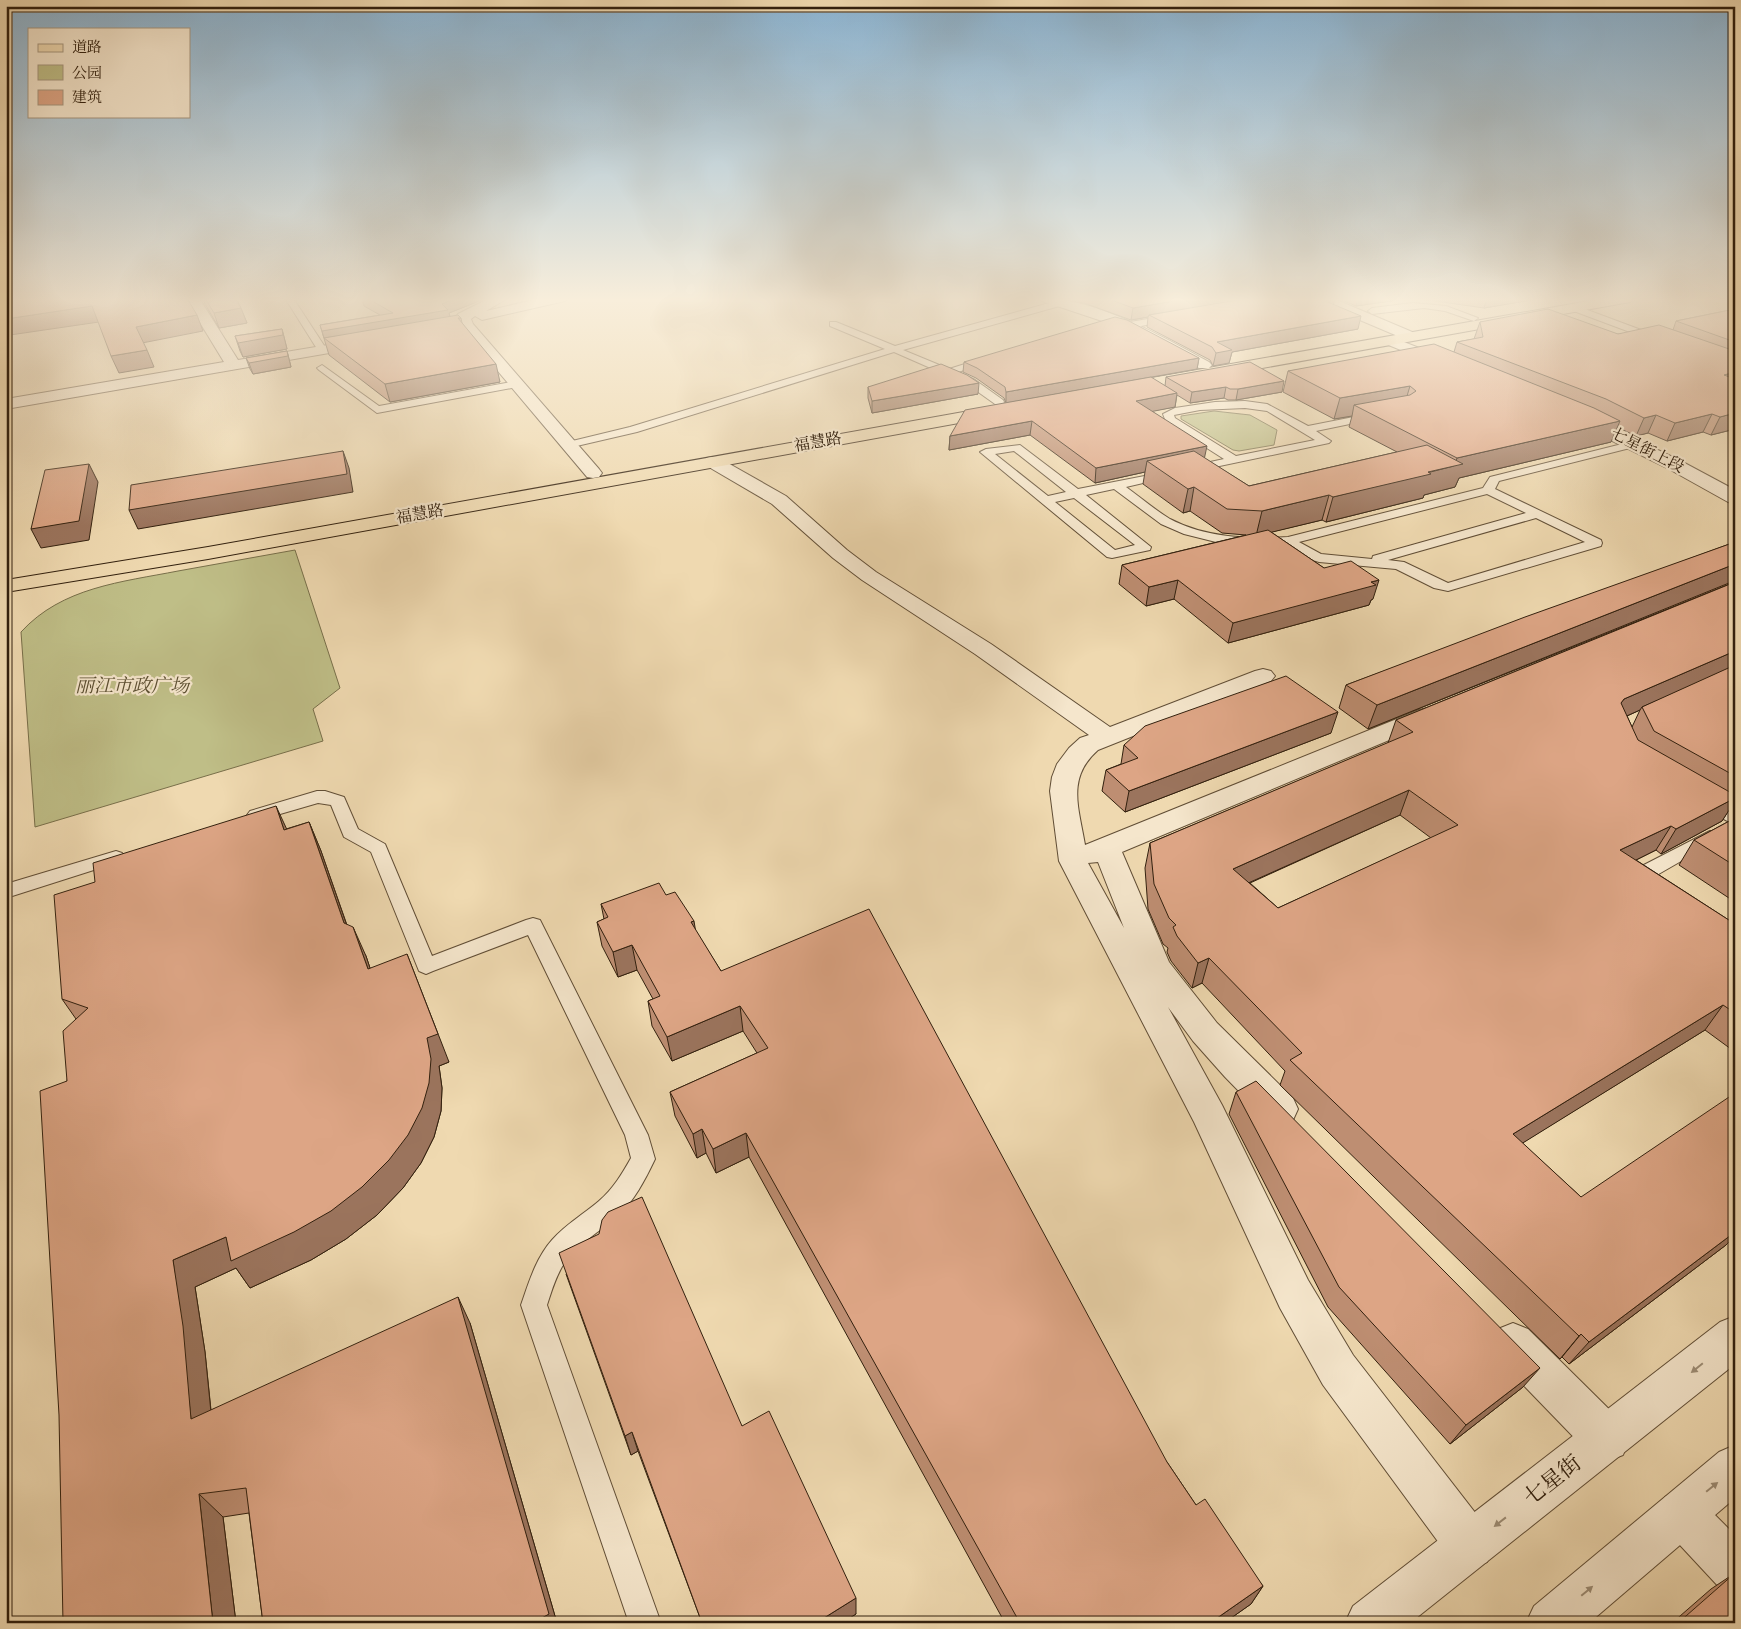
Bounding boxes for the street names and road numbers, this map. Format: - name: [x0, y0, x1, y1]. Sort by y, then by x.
- street label: 七星街上段: [1608, 424, 1687, 476]
- street label: 福慧路: [793, 429, 843, 455]
- street label: 福慧路: [395, 501, 445, 527]
- street label: 七星街: [1519, 1450, 1586, 1510]

